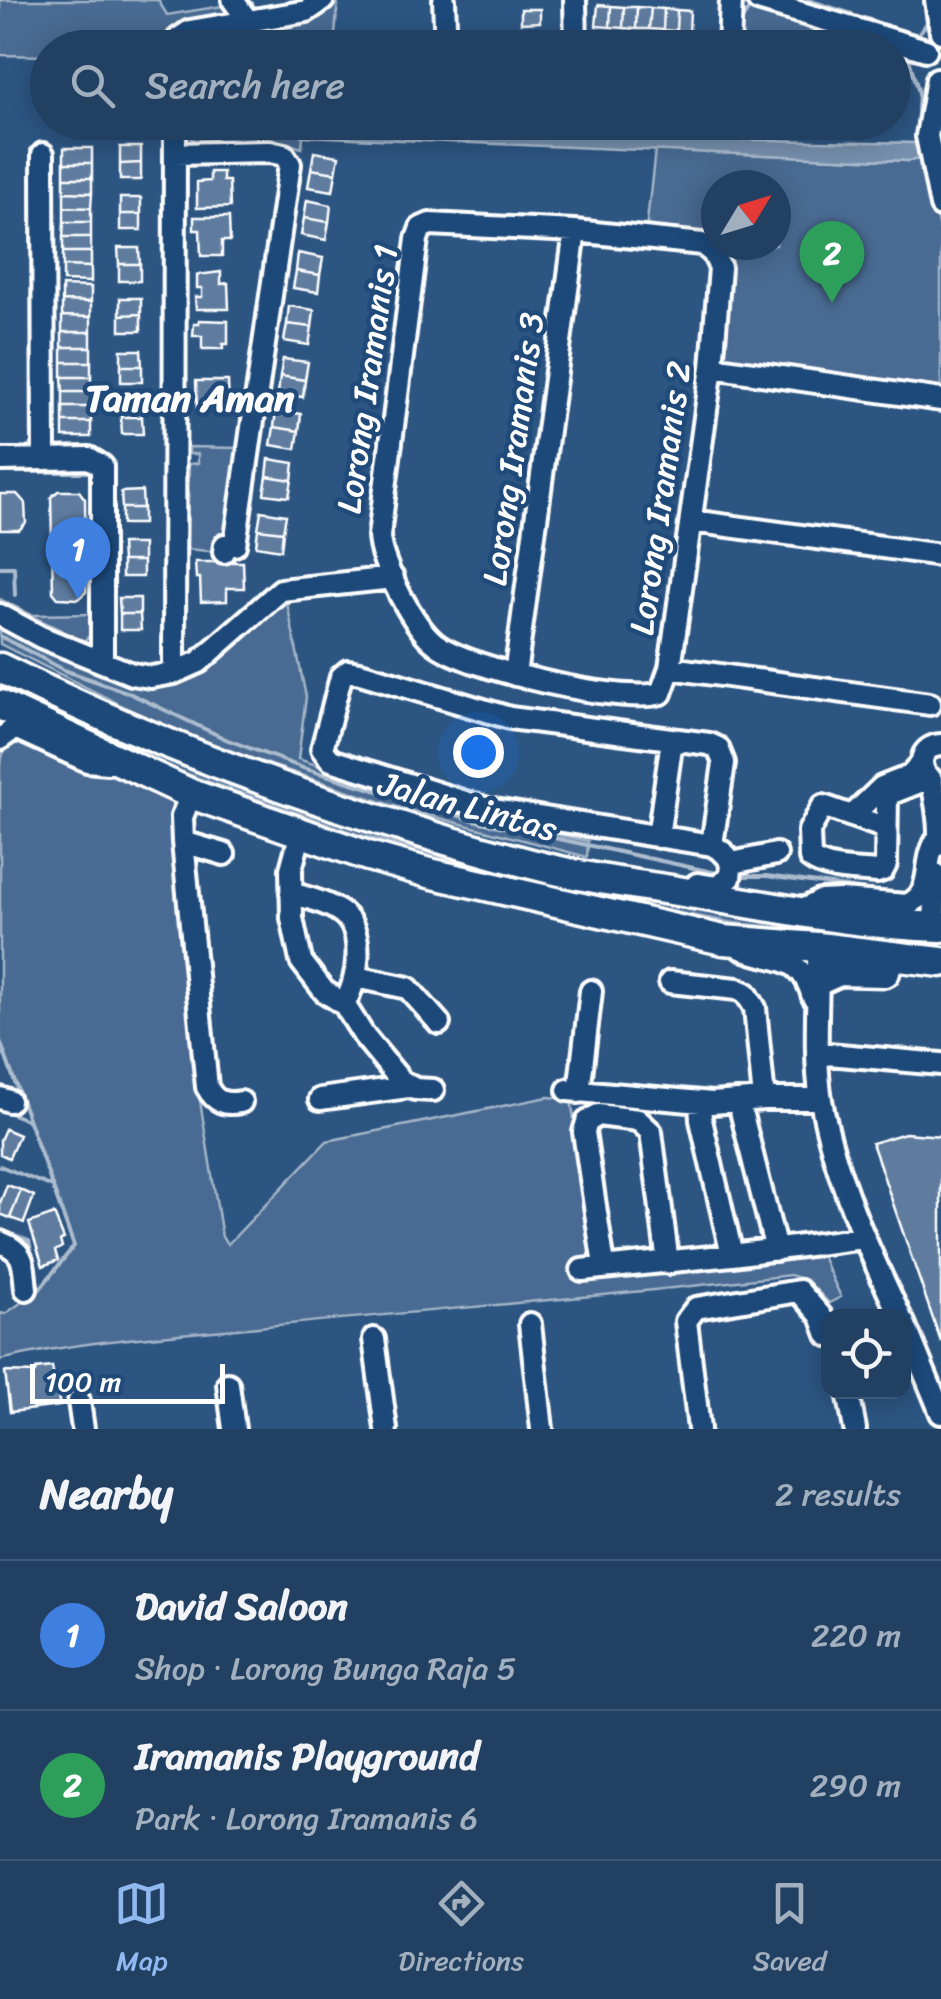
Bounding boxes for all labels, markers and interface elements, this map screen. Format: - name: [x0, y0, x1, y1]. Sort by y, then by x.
- search box: [30, 30, 911, 140]
- text: Search here: [145, 52, 345, 119]
- icon: search: [65, 58, 120, 113]
- north arrow: [701, 170, 791, 260]
- pin: 2: [800, 220, 864, 303]
- street label: Lorong Iramanis 1: [317, 241, 417, 517]
- street label: Lorong Iramanis 3: [463, 309, 563, 589]
- street label: Lorong Iramanis 2: [610, 357, 710, 639]
- district label: Taman Aman: [85, 365, 295, 432]
- pin: 1: [46, 516, 110, 599]
- your location: [453, 727, 504, 778]
- street label: Jalan Lintas: [370, 752, 565, 860]
- map controls: [821, 1309, 911, 1399]
- button: locate: [821, 1309, 911, 1399]
- text: 100 m: [45, 1357, 121, 1406]
- scale bar: [30, 1359, 225, 1404]
- text: Nearby: [40, 1457, 173, 1531]
- text: 2 results: [775, 1466, 901, 1523]
- text: David Saloon: [135, 1573, 348, 1640]
- text: 1: [66, 1607, 79, 1664]
- text: 220 m: [811, 1607, 901, 1664]
- text: Shop · Lorong Bunga Raja 5: [135, 1640, 516, 1697]
- text: Iramanis Playground: [135, 1723, 479, 1790]
- text: 2: [63, 1757, 82, 1814]
- text: 290 m: [810, 1757, 901, 1814]
- text: Park · Lorong Iramanis 6: [135, 1790, 478, 1847]
- tab: Map: [114, 1876, 169, 1985]
- tab: Directions: [398, 1876, 524, 1985]
- tab: Saved: [753, 1876, 827, 1985]

